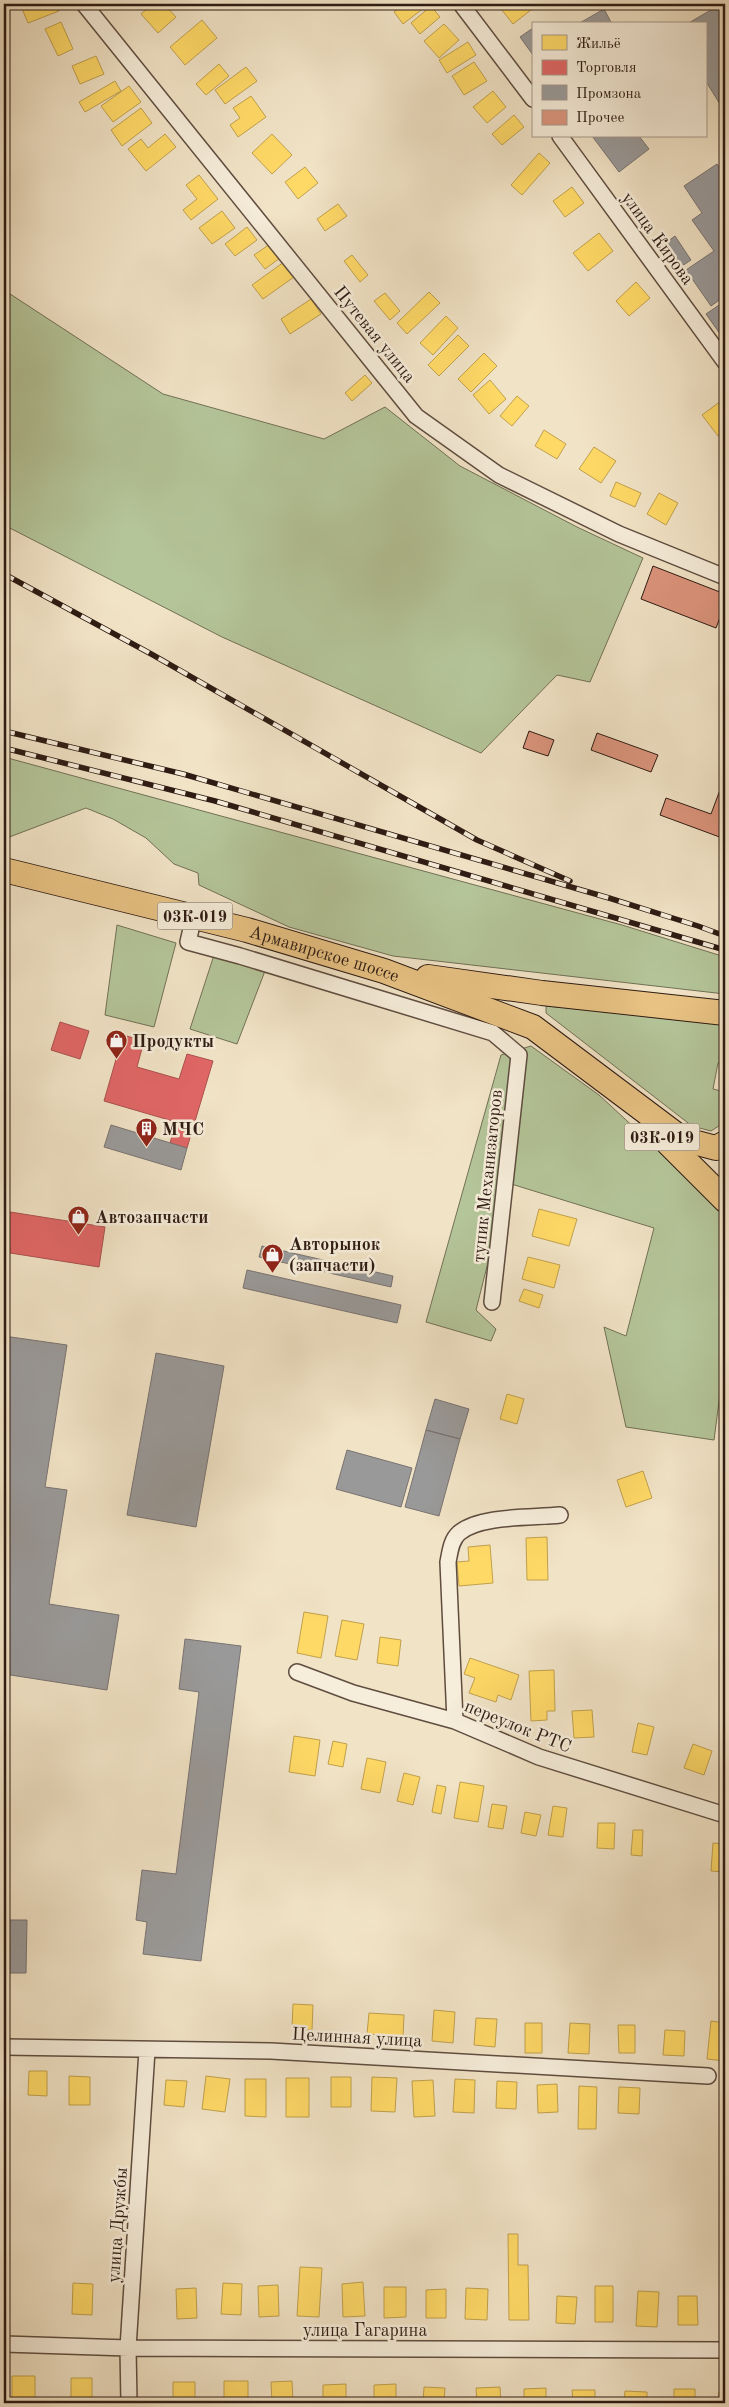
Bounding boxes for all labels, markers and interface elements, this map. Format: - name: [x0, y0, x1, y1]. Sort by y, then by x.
- legend: [532, 22, 706, 138]
- text: Жильё: [576, 37, 621, 52]
- text: Торговля: [576, 61, 637, 76]
- text: Промзона: [576, 87, 642, 102]
- text: Прочее: [576, 111, 624, 126]
- street label: улица Кирова: [618, 189, 697, 288]
- street label: Путевая улица: [330, 283, 419, 386]
- road number: 03К-019: [158, 902, 232, 929]
- street label: Армавирское шоссе: [247, 923, 401, 986]
- shop icon: Продукты: [104, 1029, 128, 1060]
- place label: Продукты: [132, 1033, 214, 1051]
- street label: тупик Механизаторов: [470, 1089, 506, 1263]
- building icon: МЧС: [134, 1117, 158, 1148]
- place label: МЧС: [162, 1121, 204, 1139]
- road number: 03К-019: [624, 1124, 700, 1150]
- shop icon: Автозапчасти: [67, 1205, 91, 1236]
- place label: Автозапчасти: [95, 1209, 208, 1227]
- place label: Авторынок (запчасти): [289, 1236, 381, 1275]
- shop icon: Авторынок (запчасти): [261, 1242, 285, 1273]
- street label: переулок РТС: [462, 1697, 574, 1757]
- street label: Целинная улица: [291, 2026, 423, 2050]
- street label: улица Дружбы: [105, 2166, 131, 2284]
- street label: улица Гагарина: [303, 2322, 427, 2340]

